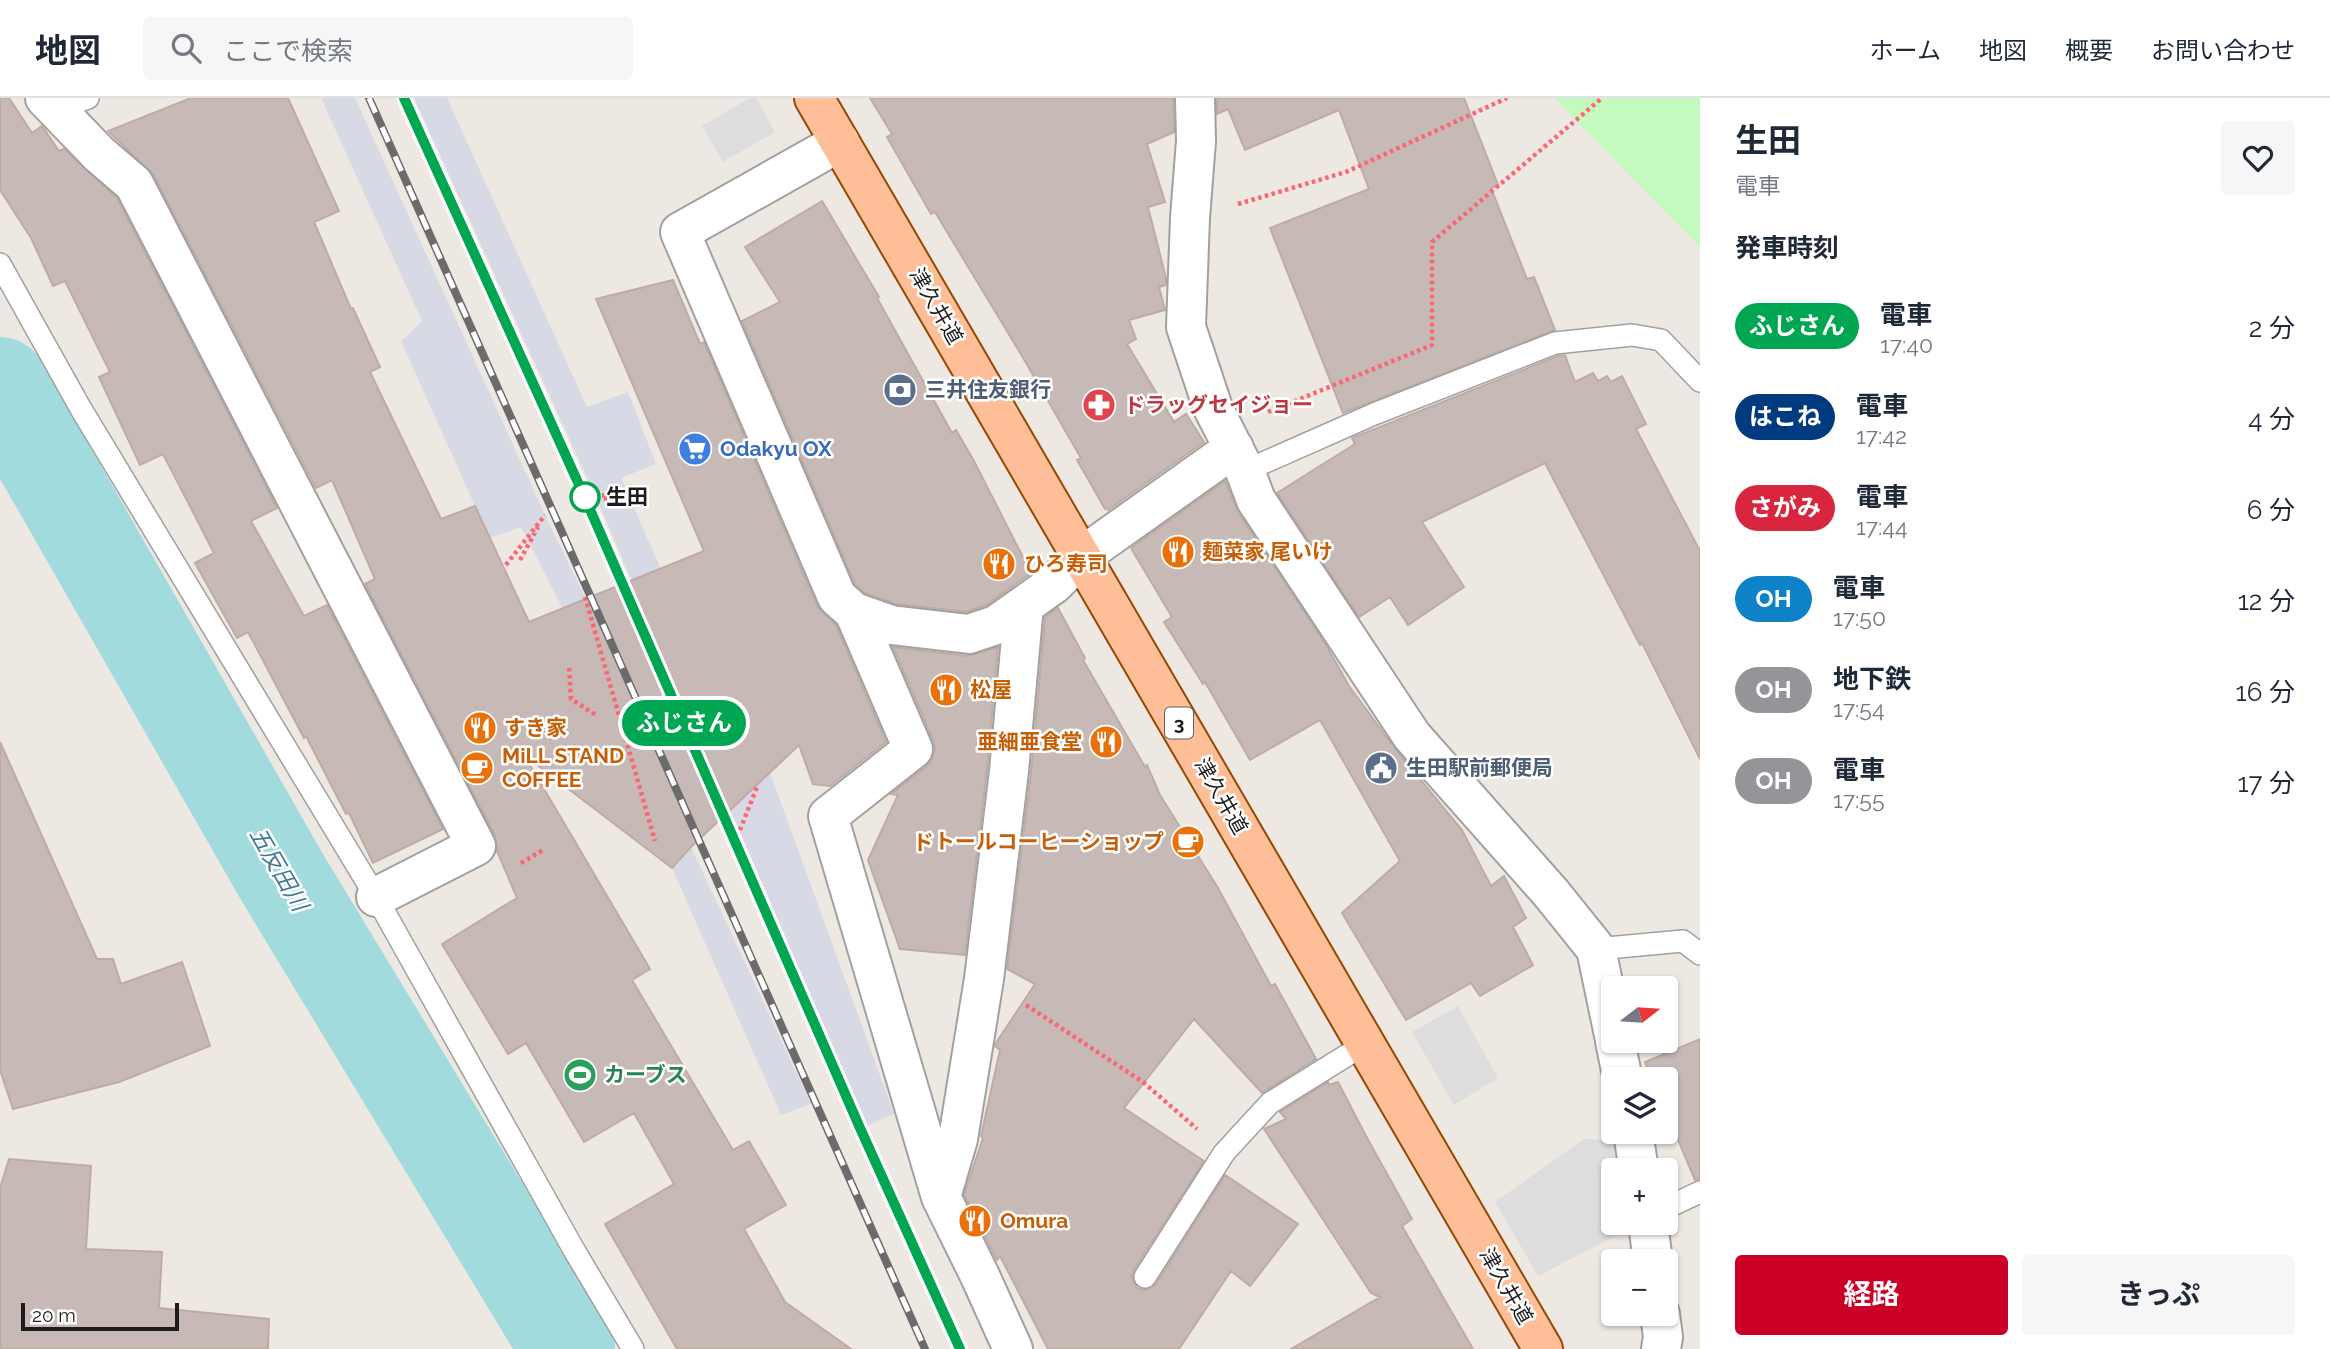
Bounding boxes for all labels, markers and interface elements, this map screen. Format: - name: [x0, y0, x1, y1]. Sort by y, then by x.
- search box: [143, 17, 633, 80]
- icon: search: [167, 29, 205, 67]
- text: 地図: [35, 31, 101, 70]
- text: ここで検索: [223, 36, 353, 66]
- text: ホーム: [1870, 36, 1941, 65]
- text: 地図: [1979, 36, 2027, 65]
- text: 概要: [2065, 36, 2113, 65]
- text: お問い合わせ: [2151, 36, 2295, 65]
- text: 生田: [1735, 121, 1801, 160]
- button: heart: [2221, 121, 2295, 195]
- text: 電車: [1735, 172, 1781, 199]
- text: 発車時刻: [1735, 233, 1839, 263]
- street label: 津久井道: [905, 263, 968, 348]
- text: 電車: [1880, 300, 1932, 330]
- text: ふじさん: [1749, 311, 1845, 340]
- text: 2 分: [2249, 313, 2295, 343]
- text: 17:40: [1880, 331, 1933, 358]
- bank icon: 三井住友銀行: [881, 371, 919, 409]
- place label: 三井住友銀行: [925, 377, 1051, 402]
- pharmacy icon: ドラッグセイジョー: [1080, 386, 1118, 424]
- text: 電車: [1856, 391, 1908, 421]
- place label: ドラッグセイジョー: [1124, 392, 1313, 417]
- text: はこね: [1749, 402, 1821, 431]
- text: 4 分: [2248, 404, 2295, 434]
- text: 17:42: [1856, 422, 1907, 449]
- supermarket icon: Odakyu OX: [676, 430, 714, 468]
- place label: Odakyu OX: [720, 436, 832, 461]
- marker: 生田: [570, 482, 600, 512]
- text: 電車: [1856, 482, 1908, 512]
- place label: 生田: [606, 484, 648, 509]
- text: さがみ: [1749, 493, 1821, 522]
- text: 6 分: [2247, 495, 2295, 525]
- text: 17:44: [1856, 513, 1907, 540]
- restaurant icon: 麺菜家 尾いけ: [1159, 533, 1197, 571]
- place label: 麺菜家 尾いけ: [1202, 539, 1333, 564]
- restaurant icon: ひろ寿司: [980, 545, 1018, 583]
- place label: ひろ寿司: [1024, 551, 1108, 576]
- text: 電車: [1833, 573, 1885, 603]
- text: OH: [1755, 584, 1792, 613]
- text: 12 分: [2238, 586, 2295, 616]
- text: 17:50: [1833, 604, 1886, 631]
- text: 地下鉄: [1833, 664, 1911, 694]
- restaurant icon: 松屋: [927, 671, 965, 709]
- text: OH: [1755, 675, 1792, 704]
- place label: 松屋: [970, 677, 1012, 702]
- text: 16 分: [2236, 677, 2295, 707]
- text: 17:54: [1833, 695, 1884, 722]
- line badge: ふじさん: [635, 700, 733, 746]
- text: ふじさん: [636, 708, 732, 737]
- road number: 3: [1165, 708, 1193, 738]
- restaurant icon: すき家: [461, 709, 499, 747]
- place label: すき家: [504, 715, 567, 740]
- restaurant icon: 亜細亜食堂: [1087, 723, 1125, 761]
- place label: 亜細亜食堂: [977, 729, 1082, 754]
- place label: MiLL STAND COFFEE: [502, 743, 624, 792]
- cafe icon: MiLL STAND COFFEE: [458, 749, 496, 787]
- public building icon: 生田駅前郵便局: [1362, 749, 1400, 787]
- street label: 津久井道: [1190, 753, 1253, 838]
- place label: 生田駅前郵便局: [1406, 755, 1553, 780]
- text: 電車: [1833, 755, 1885, 785]
- text: OH: [1755, 766, 1792, 795]
- text: 17 分: [2237, 768, 2295, 798]
- text: 17:55: [1833, 786, 1884, 813]
- water label: 五反田川: [245, 822, 316, 918]
- cafe icon: ドトールコーヒーショップ: [1169, 823, 1207, 861]
- place label: ドトールコーヒーショップ: [913, 829, 1164, 854]
- north arrow: [1601, 976, 1678, 1054]
- map controls: [1601, 976, 1678, 1326]
- sports icon: カーブス: [561, 1056, 599, 1094]
- place label: カーブス: [604, 1062, 687, 1087]
- button: layers: [1601, 1067, 1678, 1144]
- button: +: [1601, 1158, 1678, 1235]
- restaurant icon: Omura: [956, 1202, 994, 1240]
- place label: Omura: [1000, 1208, 1068, 1233]
- street label: 津久井道: [1475, 1243, 1538, 1328]
- button: −: [1601, 1249, 1678, 1326]
- button: 経路: [1735, 1255, 2008, 1335]
- button: きっぷ: [2022, 1255, 2295, 1335]
- scale bar: [21, 1300, 178, 1332]
- text: 20 m: [32, 1304, 76, 1326]

